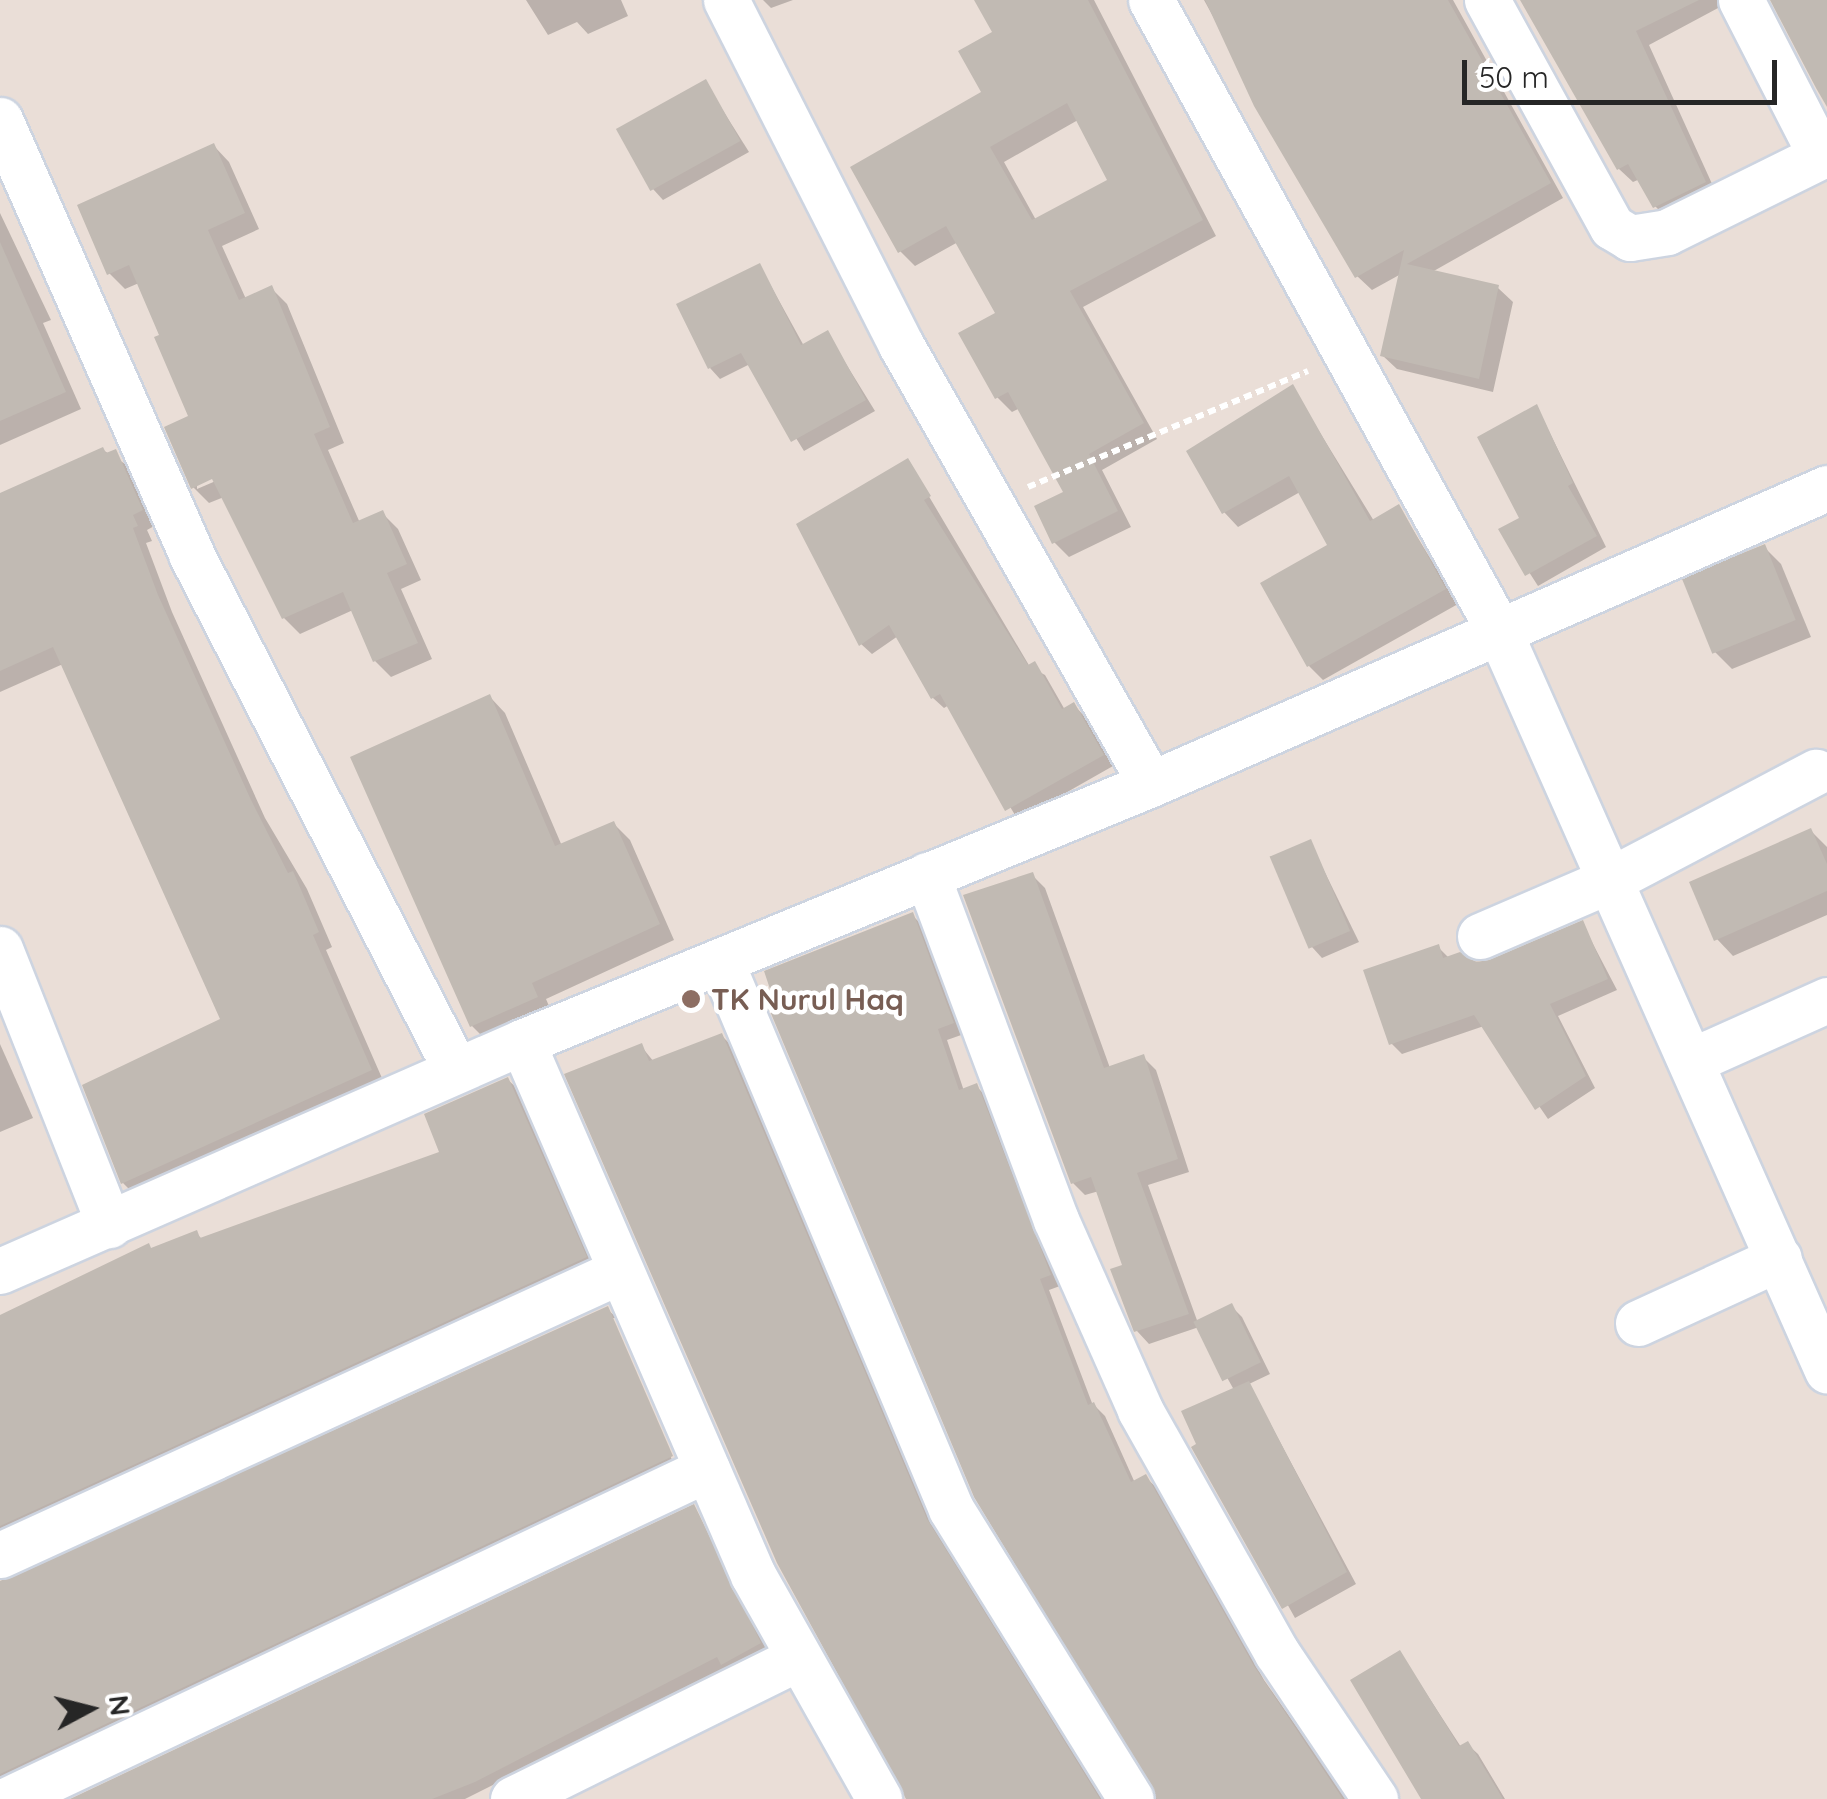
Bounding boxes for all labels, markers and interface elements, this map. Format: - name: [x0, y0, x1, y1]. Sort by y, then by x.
- scale bar: [1467, 40, 1782, 102]
- text: 50 m: [1479, 58, 1549, 96]
- place label: TK Nurul Haq: [711, 981, 904, 1017]
- marker: TK Nurul Haq: [680, 988, 702, 1010]
- north arrow: [40, 1659, 140, 1759]
- text: N: [102, 1693, 139, 1718]

